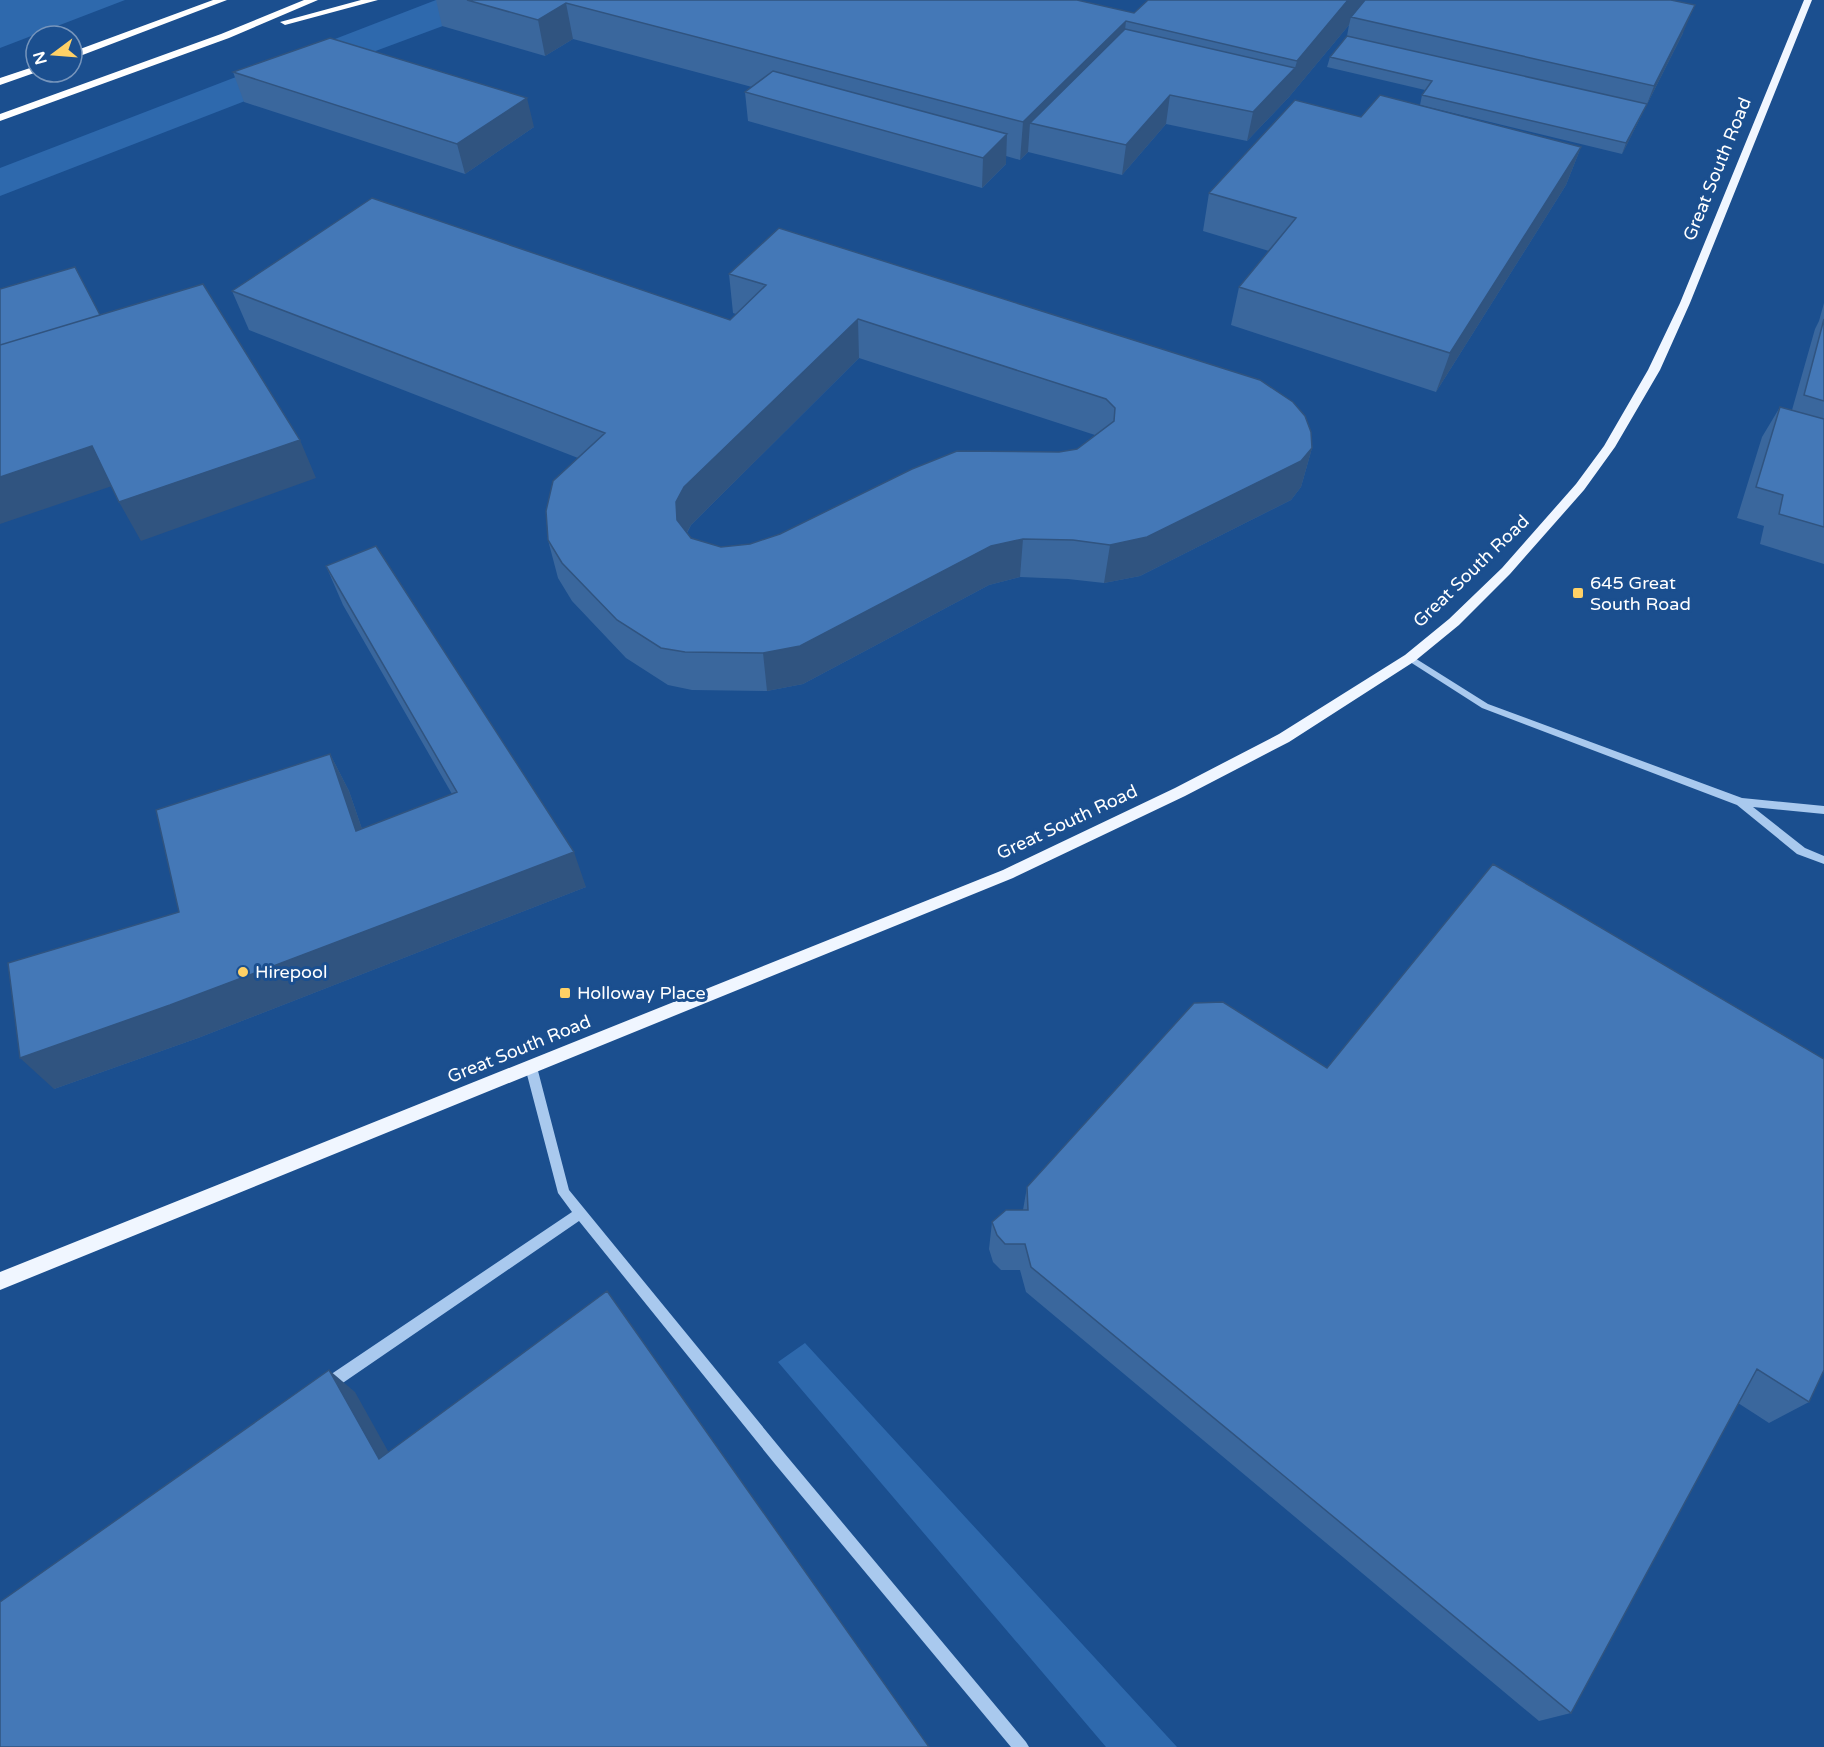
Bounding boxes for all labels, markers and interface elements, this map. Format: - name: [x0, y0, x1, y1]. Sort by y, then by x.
- north arrow: [24, 24, 84, 84]
- text: N: [29, 49, 52, 67]
- street label: Great South Road: [1678, 94, 1756, 244]
- street label: Great South Road: [1408, 510, 1534, 632]
- place label: 645 Great South Road: [1590, 572, 1691, 615]
- marker: 645 Great South Road: [1571, 586, 1585, 600]
- street label: Great South Road: [993, 780, 1141, 864]
- place label: Hirepool: [255, 961, 327, 983]
- marker: Hirepool: [236, 965, 250, 979]
- place label: Holloway Place: [577, 982, 706, 1004]
- marker: Holloway Place: [558, 986, 572, 1000]
- street label: Great South Road: [444, 1010, 594, 1088]

